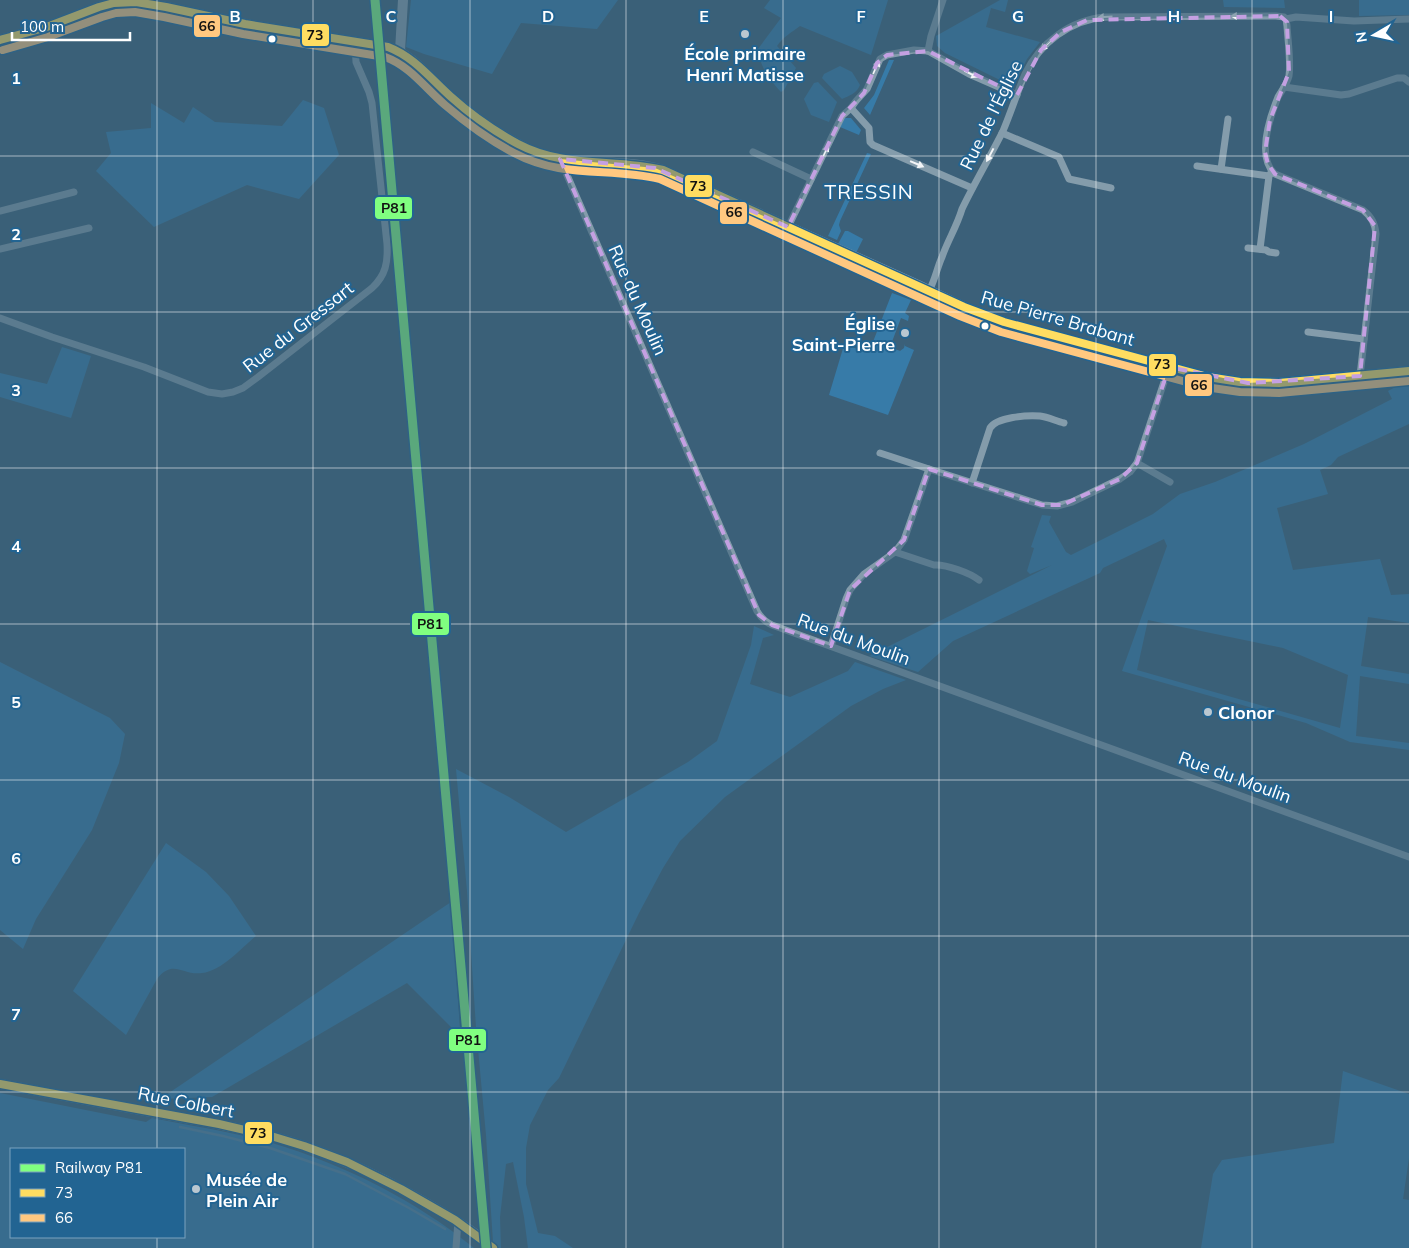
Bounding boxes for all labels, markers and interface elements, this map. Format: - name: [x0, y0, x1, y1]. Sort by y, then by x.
- text: B: [229, 6, 241, 26]
- text: C: [386, 6, 397, 26]
- text: D: [542, 6, 554, 26]
- text: E: [699, 6, 709, 26]
- text: F: [856, 6, 866, 26]
- text: G: [1012, 6, 1024, 26]
- text: H: [1168, 6, 1180, 26]
- text: I: [1329, 6, 1333, 26]
- scale bar: [12, 10, 130, 42]
- north arrow: [1349, 10, 1399, 60]
- one-way arrow: [1230, 12, 1246, 20]
- line badge: 66: [193, 14, 221, 38]
- one-way arrow: [1096, 14, 1112, 22]
- text: 100 m: [20, 17, 64, 36]
- text: 66: [199, 17, 215, 35]
- line badge: 73: [301, 23, 330, 47]
- text: 73: [307, 26, 323, 44]
- marker: École primaire Henri Matisse: [739, 28, 751, 40]
- text: N: [1351, 30, 1371, 44]
- unlabelled marker: [267, 34, 277, 44]
- one-way arrow: [1040, 39, 1052, 51]
- place label: École primaire Henri Matisse: [684, 42, 806, 86]
- street label: Rue de l'Église: [954, 56, 1028, 174]
- one-way arrow: [873, 60, 881, 74]
- text: 1: [11, 68, 21, 88]
- one-way arrow: [963, 70, 978, 79]
- one-way arrow: [821, 145, 829, 159]
- one-way arrow: [986, 148, 994, 162]
- one-way arrow: [910, 161, 924, 169]
- line badge: 73: [684, 174, 713, 198]
- text: 73: [690, 177, 706, 195]
- district label: TRESSIN: [824, 179, 914, 204]
- line badge: P81: [374, 196, 413, 220]
- text: P81: [381, 199, 407, 217]
- line badge: 66: [719, 201, 748, 225]
- text: 66: [726, 203, 742, 221]
- text: 2: [11, 224, 21, 244]
- street label: Rue du Moulin: [603, 241, 673, 359]
- street label: Rue du Gressart: [238, 277, 358, 377]
- street label: Rue Pierre Brabant: [979, 285, 1137, 351]
- place label: Église Saint-Pierre: [792, 312, 895, 356]
- unlabelled marker: [980, 321, 990, 331]
- marker: Église Saint-Pierre: [899, 327, 911, 339]
- line badge: 73: [1148, 353, 1177, 377]
- text: 73: [1154, 355, 1170, 373]
- line badge: 66: [1184, 373, 1213, 397]
- text: 66: [1191, 376, 1207, 394]
- text: 3: [11, 380, 21, 400]
- text: 4: [11, 536, 21, 556]
- street label: Rue du Moulin: [794, 608, 914, 670]
- line badge: P81: [411, 612, 450, 636]
- text: P81: [417, 615, 443, 633]
- text: 5: [11, 692, 21, 712]
- place label: Clonor: [1218, 701, 1275, 724]
- marker: Clonor: [1202, 706, 1214, 718]
- street label: Rue du Moulin: [1175, 746, 1295, 808]
- text: 6: [11, 848, 21, 868]
- text: 7: [11, 1004, 21, 1024]
- line badge: P81: [448, 1028, 487, 1052]
- text: P81: [455, 1031, 481, 1049]
- street label: Rue Colbert: [136, 1081, 236, 1123]
- line badge: 73: [244, 1121, 273, 1145]
- text: 73: [250, 1124, 266, 1142]
- legend: [10, 1148, 185, 1238]
- text: Railway P81: [55, 1158, 143, 1177]
- place label: Musée de Plein Air: [206, 1168, 287, 1212]
- text: 73: [55, 1183, 73, 1202]
- marker: Musée de Plein Air: [190, 1183, 202, 1195]
- text: 66: [55, 1208, 73, 1227]

